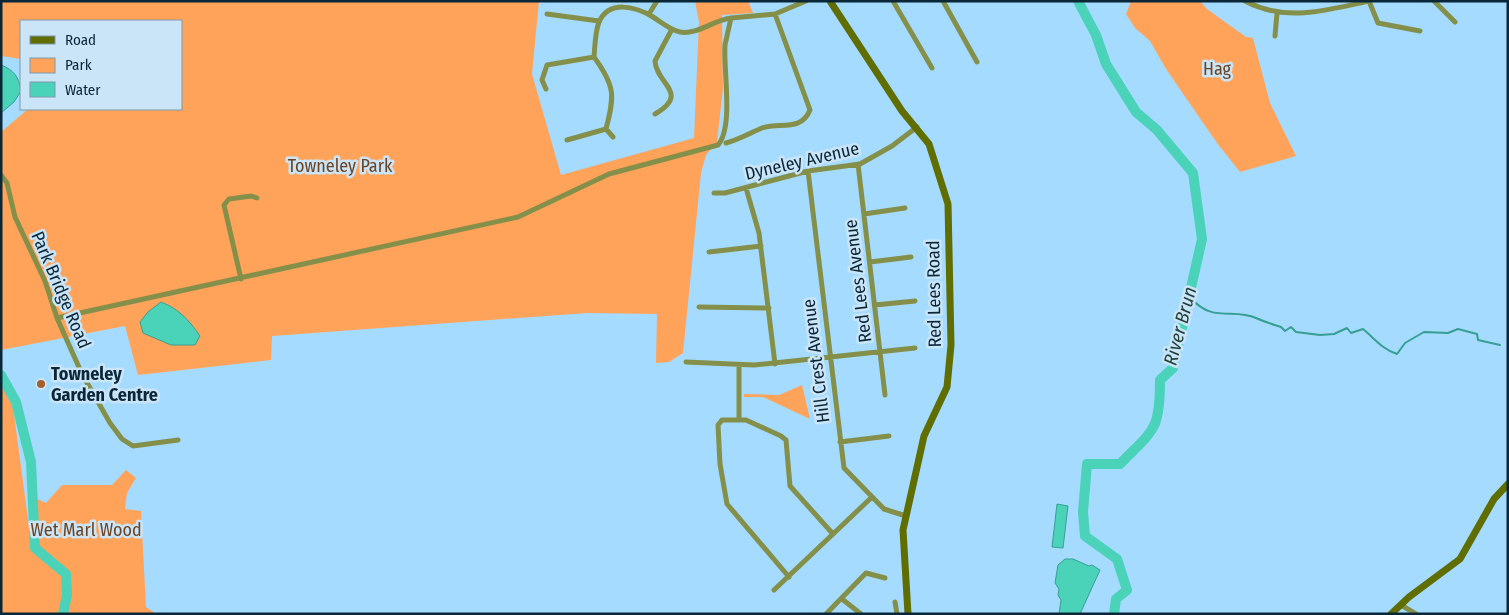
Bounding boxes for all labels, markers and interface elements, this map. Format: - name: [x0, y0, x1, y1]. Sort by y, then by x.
- legend: [20, 20, 182, 110]
- text: Road: [65, 31, 96, 49]
- text: Park: [65, 56, 92, 74]
- park label: Hag: [1203, 58, 1232, 80]
- text: Water: [65, 81, 101, 99]
- street label: Dyneley Avenue: [743, 137, 861, 185]
- park label: Towneley Park: [288, 155, 393, 177]
- street label: Red Lees Avenue: [840, 218, 876, 344]
- street label: Park Bridge Road: [26, 228, 96, 352]
- street label: Red Lees Road: [922, 240, 946, 348]
- water label: River Brun: [1159, 284, 1201, 368]
- street label: Hill Crest Avenue: [797, 298, 835, 424]
- place label: Towneley Garden Centre: [51, 363, 158, 406]
- marker: Towneley Garden Centre: [35, 378, 47, 390]
- park label: Wet Marl Wood: [30, 519, 142, 541]

